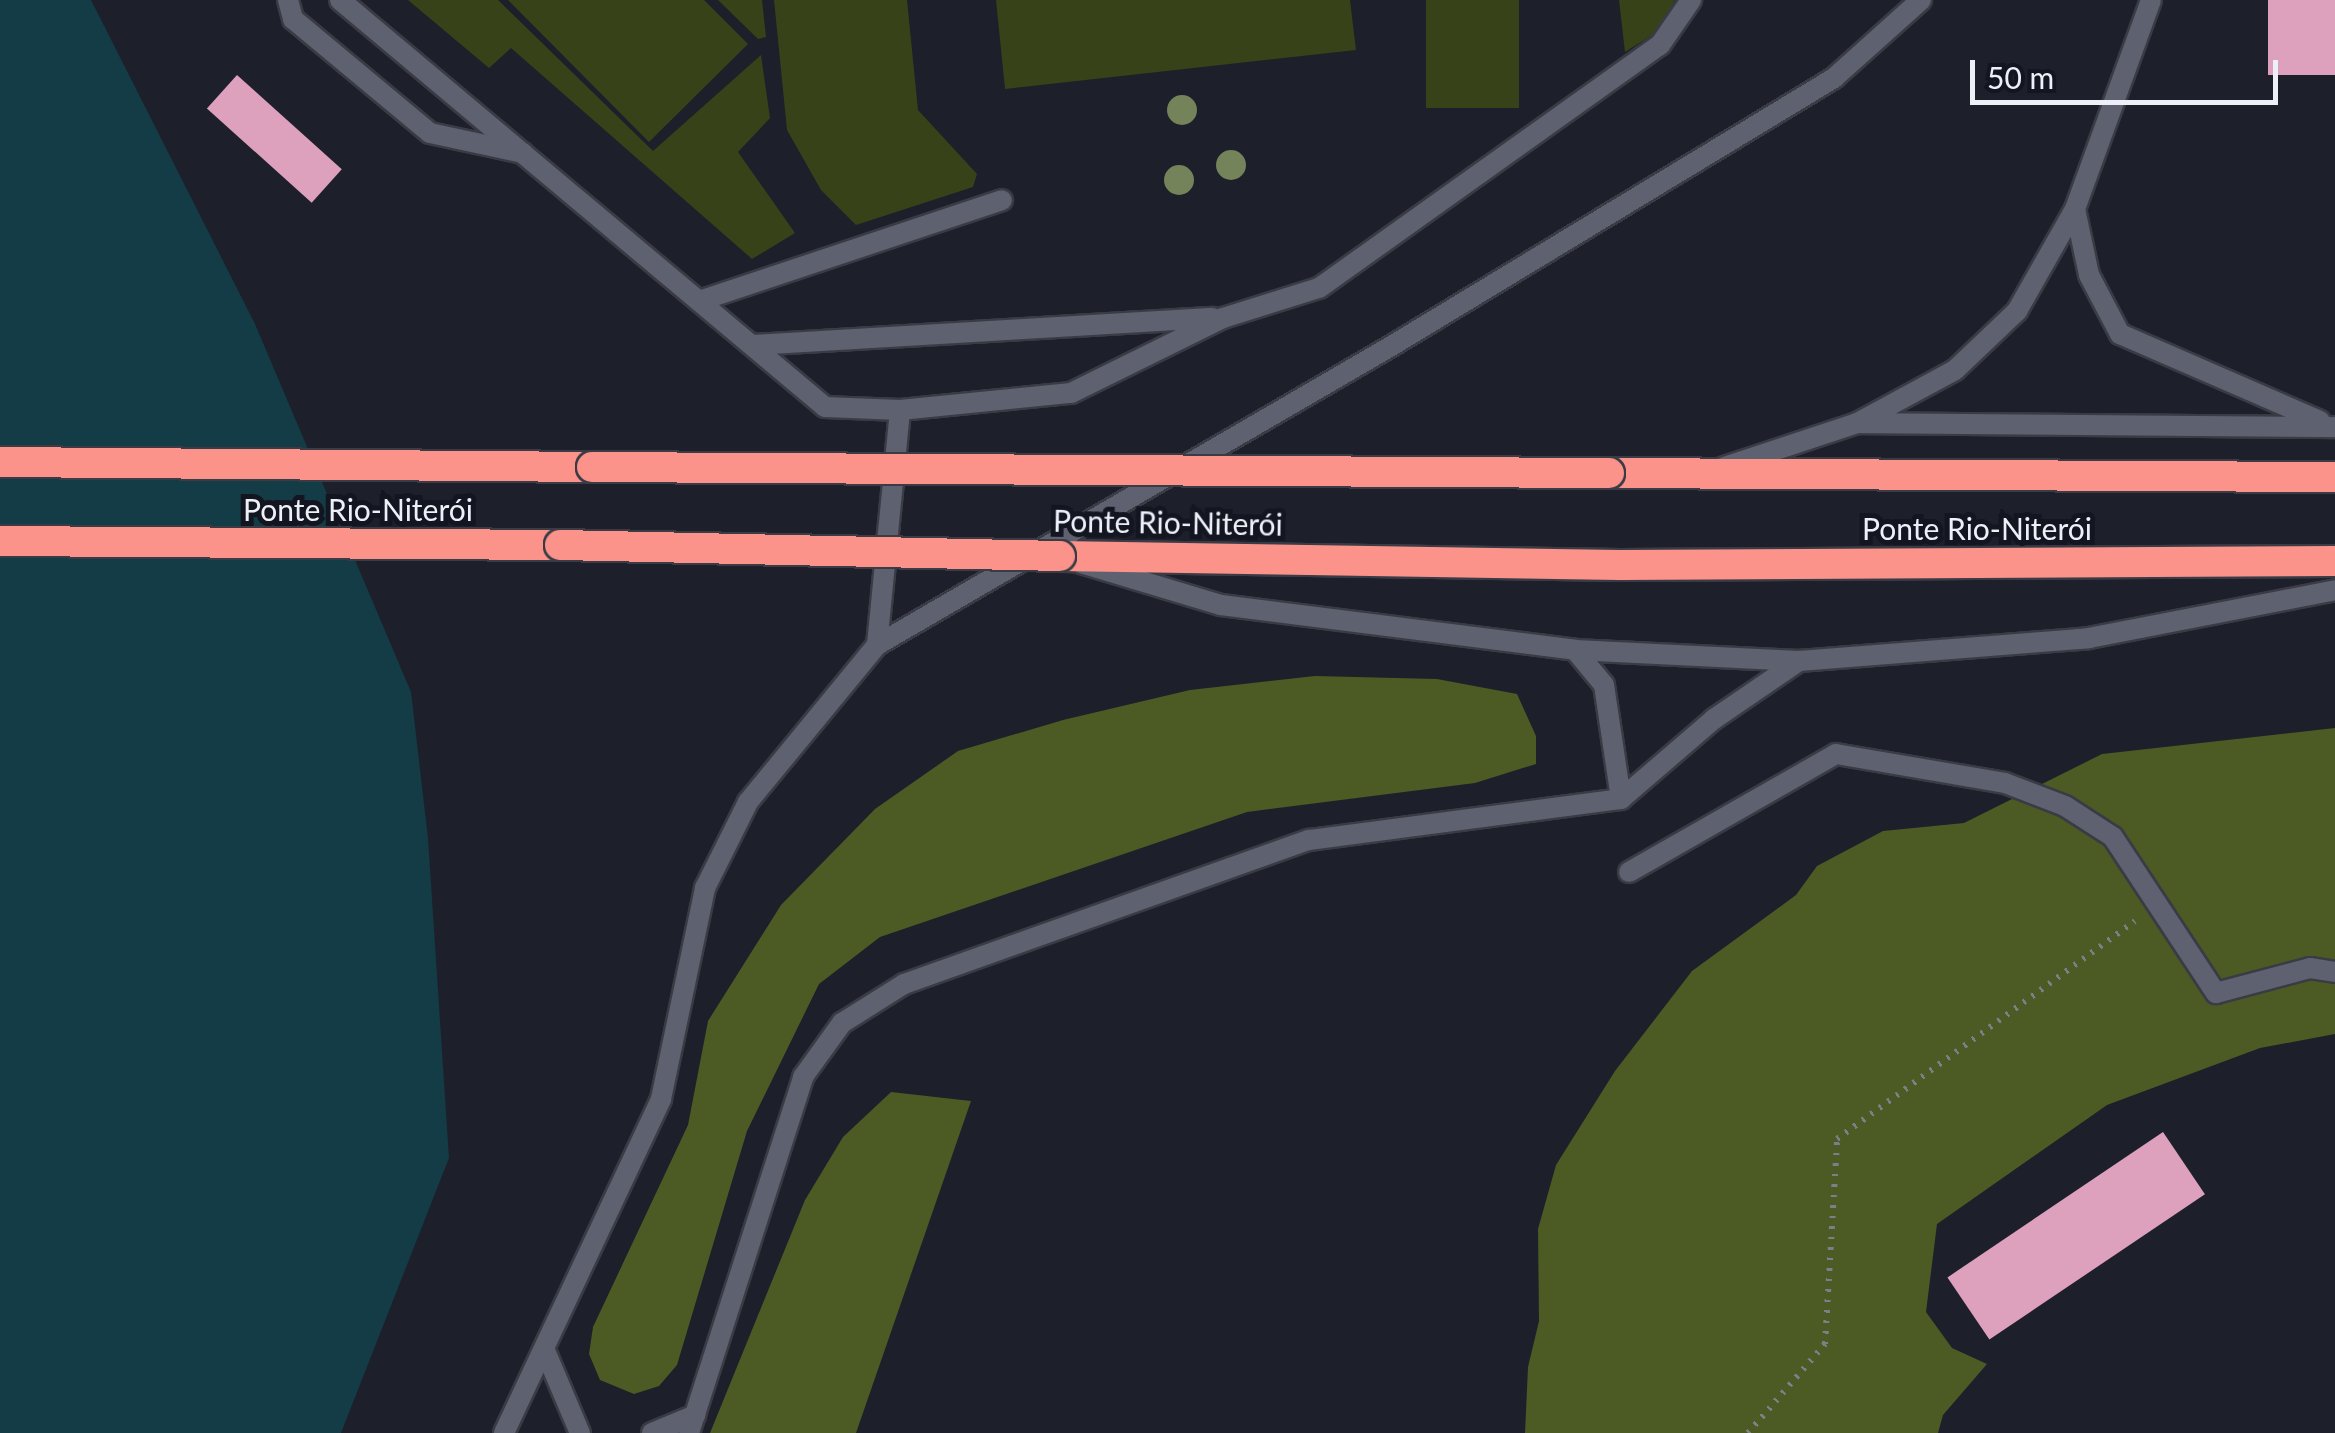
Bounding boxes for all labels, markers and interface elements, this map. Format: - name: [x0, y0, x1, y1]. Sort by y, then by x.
- scale bar: [1975, 40, 2282, 102]
- text: 50 m: [1987, 59, 2054, 95]
- street label: Ponte Rio-Niterói: [243, 491, 473, 527]
- street label: Ponte Rio-Niterói: [1053, 502, 1283, 542]
- street label: Ponte Rio-Niterói: [1862, 510, 2092, 546]

